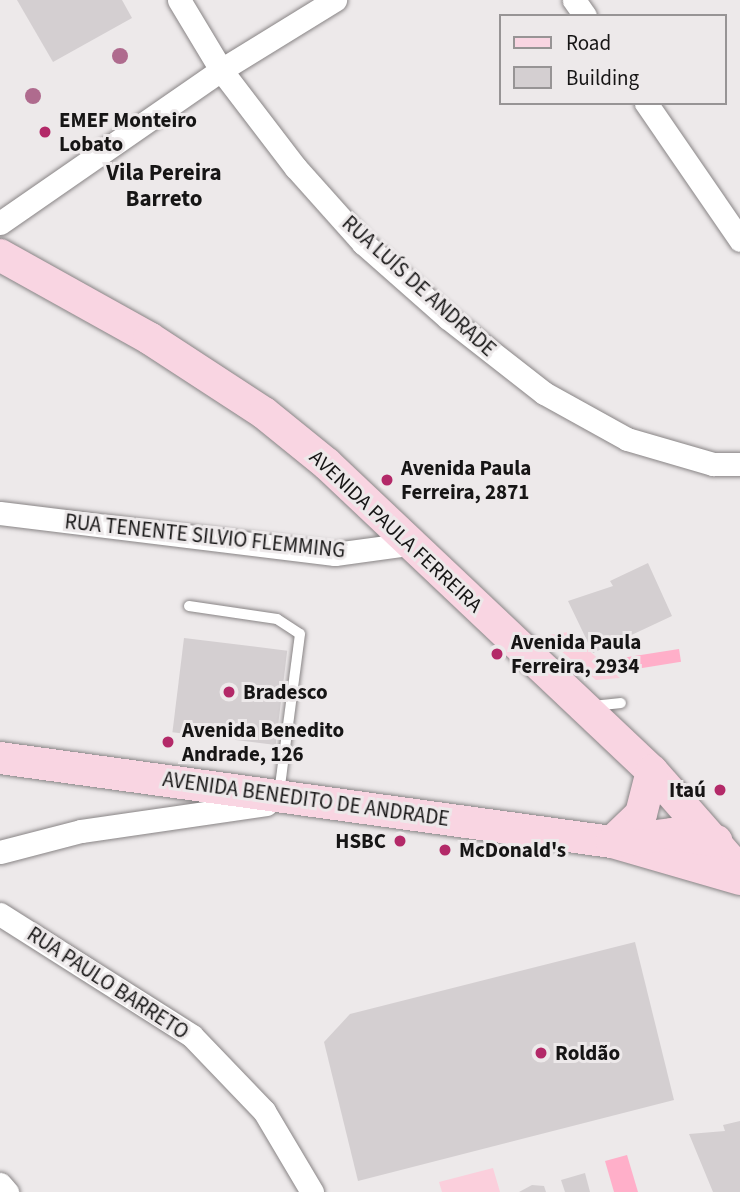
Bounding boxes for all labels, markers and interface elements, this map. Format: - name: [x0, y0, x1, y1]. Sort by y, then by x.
- legend: [498, 14, 726, 105]
- text: Road: [566, 28, 611, 58]
- text: Building: [566, 63, 639, 93]
- place label: EMEF Monteiro Lobato: [59, 107, 197, 157]
- marker: EMEF Monteiro Lobato: [37, 124, 53, 140]
- district label: Vila Pereira Barreto: [106, 159, 222, 213]
- street label: RUA LUÍS DE ANDRADE: [337, 210, 501, 362]
- street label: AVENIDA PAULA FERREIRA: [304, 444, 488, 618]
- place label: Avenida Paula Ferreira, 2871: [401, 455, 531, 505]
- marker: Avenida Paula Ferreira, 2871: [379, 472, 395, 488]
- street label: RUA TENENTE SILVIO FLEMMING: [63, 509, 347, 563]
- place label: Avenida Paula Ferreira, 2934: [511, 629, 641, 679]
- marker: Avenida Paula Ferreira, 2934: [489, 646, 505, 662]
- place label: Bradesco: [243, 679, 328, 705]
- marker: Bradesco: [221, 684, 237, 700]
- place label: Avenida Benedito Andrade, 126: [182, 717, 344, 767]
- marker: Avenida Benedito Andrade, 126: [160, 734, 176, 750]
- street label: AVENIDA BENEDITO DE ANDRADE: [161, 766, 451, 832]
- place label: Itaú: [669, 777, 706, 803]
- marker: Itaú: [712, 782, 728, 798]
- place label: HSBC: [335, 828, 386, 854]
- marker: HSBC: [392, 833, 408, 849]
- place label: McDonald's: [459, 837, 566, 863]
- marker: McDonald's: [437, 842, 453, 858]
- street label: RUA PAULO BARRETO: [23, 921, 193, 1045]
- place label: Roldão: [555, 1040, 620, 1066]
- marker: Roldão: [533, 1045, 549, 1061]

